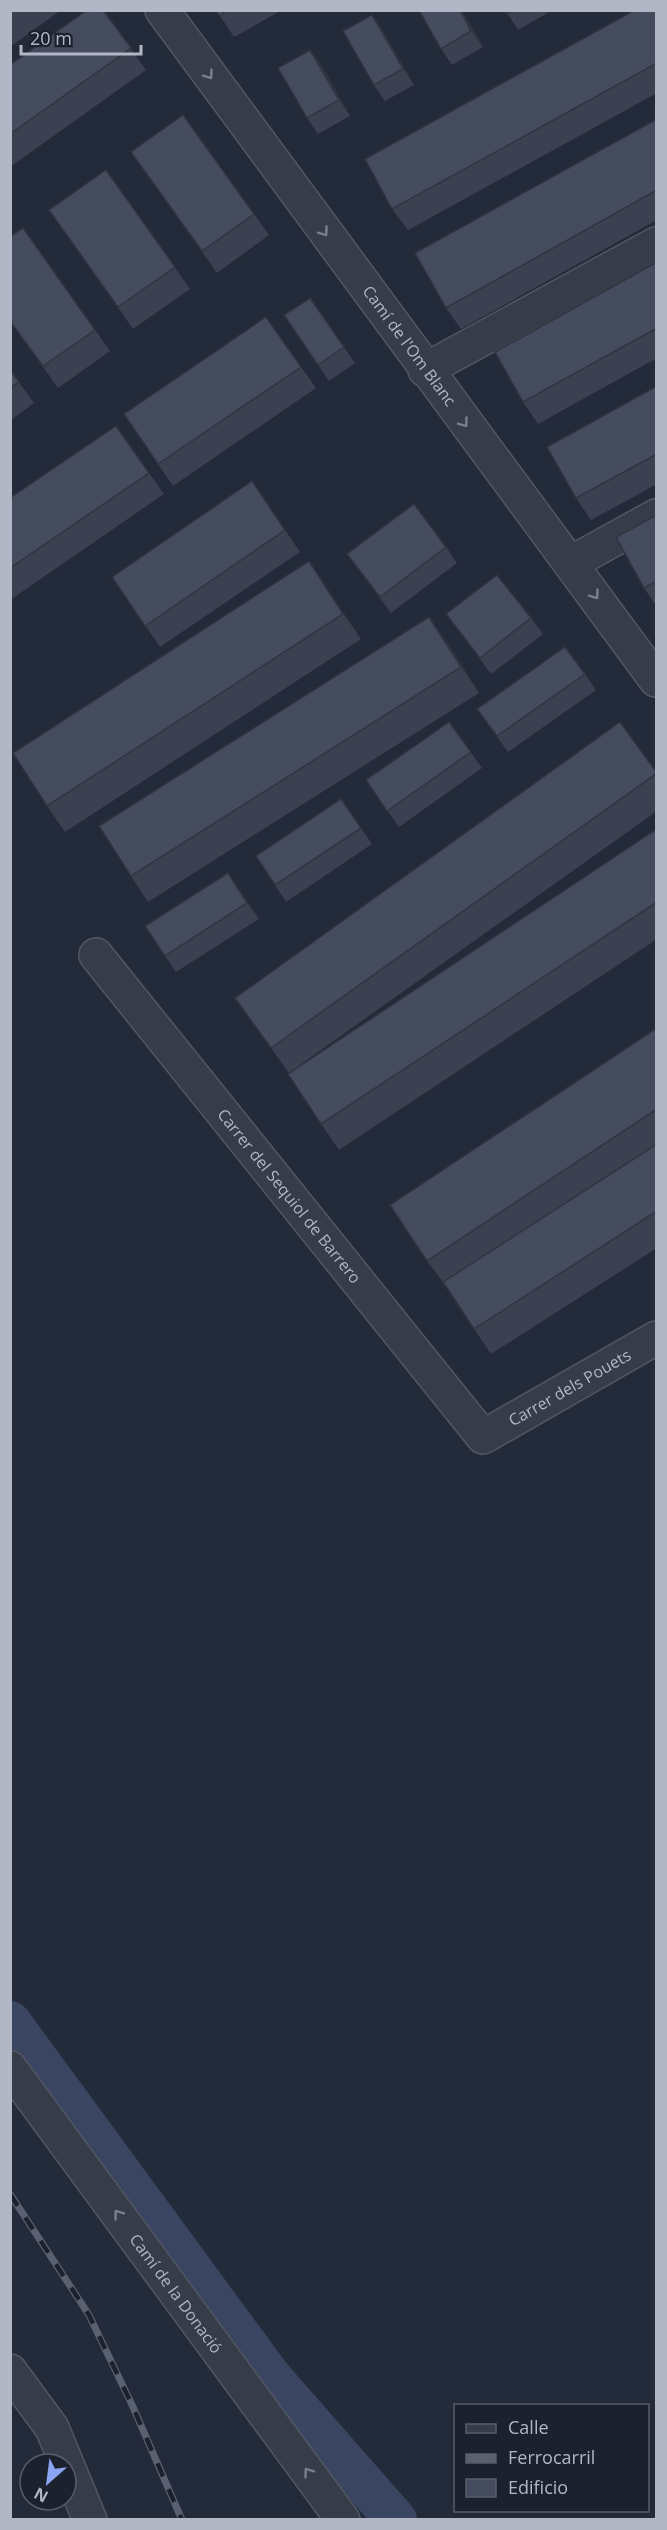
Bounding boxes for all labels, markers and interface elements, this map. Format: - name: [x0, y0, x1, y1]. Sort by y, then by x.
- scale bar: [21, 18, 141, 56]
- text: 20 m: [30, 26, 72, 50]
- one-way arrow: [201, 68, 212, 79]
- one-way arrow: [317, 225, 328, 236]
- street label: Camí de l'Om Blanc: [358, 281, 461, 411]
- one-way arrow: [457, 416, 468, 427]
- one-way arrow: [587, 588, 598, 599]
- street label: Carrer del Sequiol de Barrero: [213, 1104, 366, 1288]
- street label: Carrer dels Pouets: [504, 1344, 635, 1431]
- one-way arrow: [114, 2209, 125, 2220]
- street label: Camí de la Donació: [125, 2229, 227, 2358]
- legend: [454, 2404, 649, 2512]
- text: Calle: [508, 2415, 549, 2439]
- text: Ferrocarril: [508, 2445, 595, 2469]
- north arrow: [18, 2452, 78, 2512]
- one-way arrow: [304, 2468, 315, 2479]
- text: Edificio: [508, 2475, 568, 2499]
- text: N: [30, 2482, 52, 2508]

